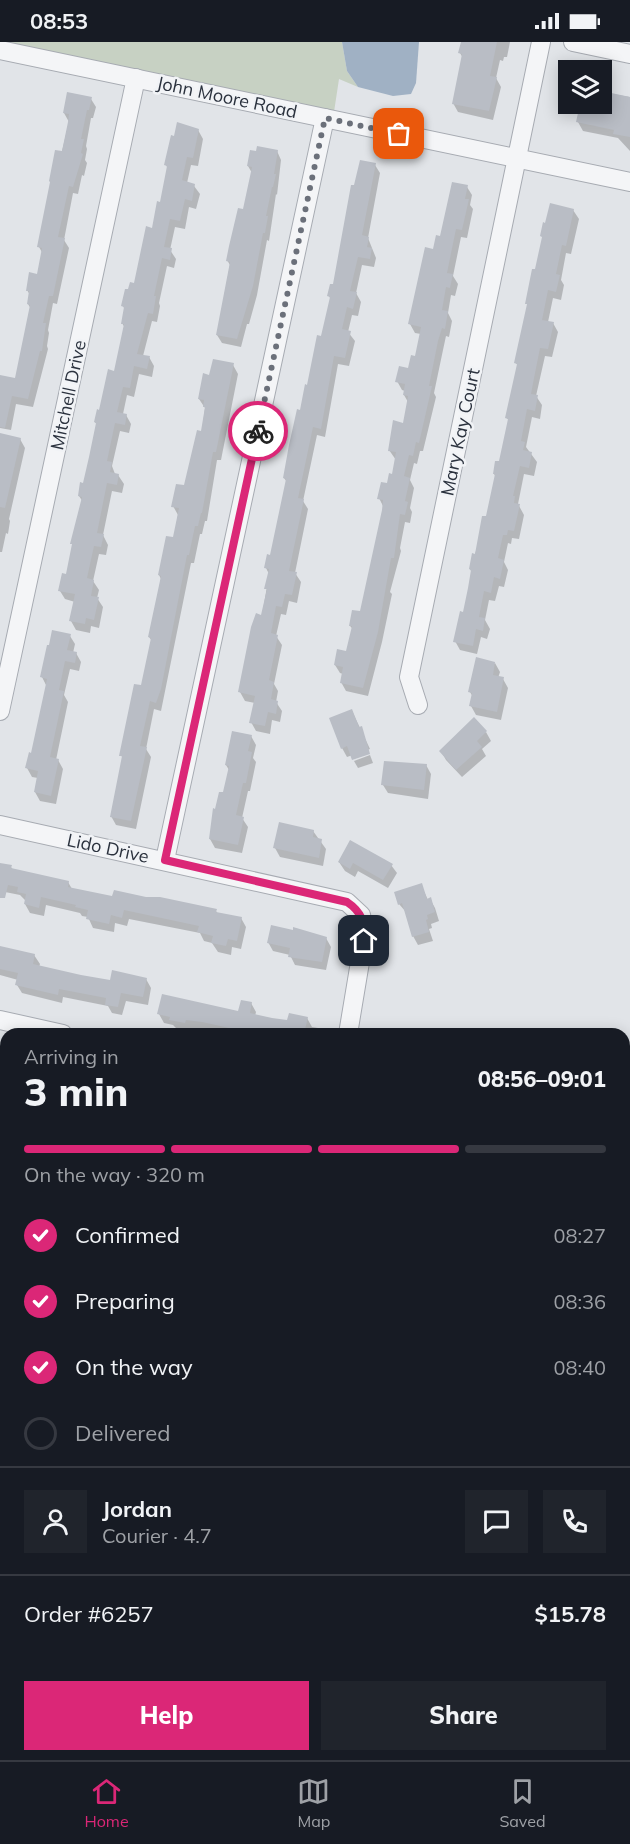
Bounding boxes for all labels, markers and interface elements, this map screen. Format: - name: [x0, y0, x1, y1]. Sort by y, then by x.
- text: 08:53: [30, 7, 88, 35]
- map controls: [558, 60, 612, 114]
- button: layers: [558, 60, 612, 114]
- street label: John Moore Road: [155, 71, 299, 123]
- pin: [373, 108, 424, 159]
- icon: bag: [382, 117, 415, 150]
- street label: Mitchell Drive: [45, 338, 91, 452]
- street label: Mary Kay Court: [435, 366, 485, 498]
- courier: [228, 401, 288, 461]
- icon: bike: [242, 415, 275, 448]
- street label: Lido Drive: [65, 828, 151, 868]
- pin: [338, 915, 389, 966]
- icon: home: [347, 924, 380, 957]
- text: Arriving in: [24, 1044, 119, 1069]
- text: 08:56–09:01: [478, 1065, 606, 1093]
- text: 3 min: [24, 1067, 129, 1116]
- text: On the way · 320 m: [24, 1162, 205, 1187]
- icon: check: [24, 1219, 57, 1252]
- text: Confirmed: [75, 1221, 180, 1249]
- text: 08:27: [553, 1223, 606, 1248]
- icon: check: [24, 1285, 57, 1318]
- text: Preparing: [75, 1287, 175, 1315]
- text: 08:36: [553, 1289, 606, 1314]
- icon: check: [24, 1351, 57, 1384]
- text: On the way: [75, 1353, 193, 1381]
- text: 08:40: [553, 1355, 606, 1380]
- text: Delivered: [75, 1419, 170, 1447]
- button: person: [24, 1490, 87, 1553]
- button: chat: [465, 1490, 528, 1553]
- button: phone: [543, 1490, 606, 1553]
- text: Jordan: [102, 1495, 172, 1523]
- text: Courier · 4.7: [102, 1523, 212, 1548]
- text: Order #6257: [24, 1600, 154, 1628]
- text: $15.78: [535, 1600, 606, 1628]
- button: Help: [24, 1681, 309, 1750]
- button: Share: [321, 1681, 606, 1750]
- tab: Home: [84, 1775, 129, 1831]
- tab: Map: [297, 1775, 330, 1831]
- tab: Saved: [499, 1775, 546, 1831]

